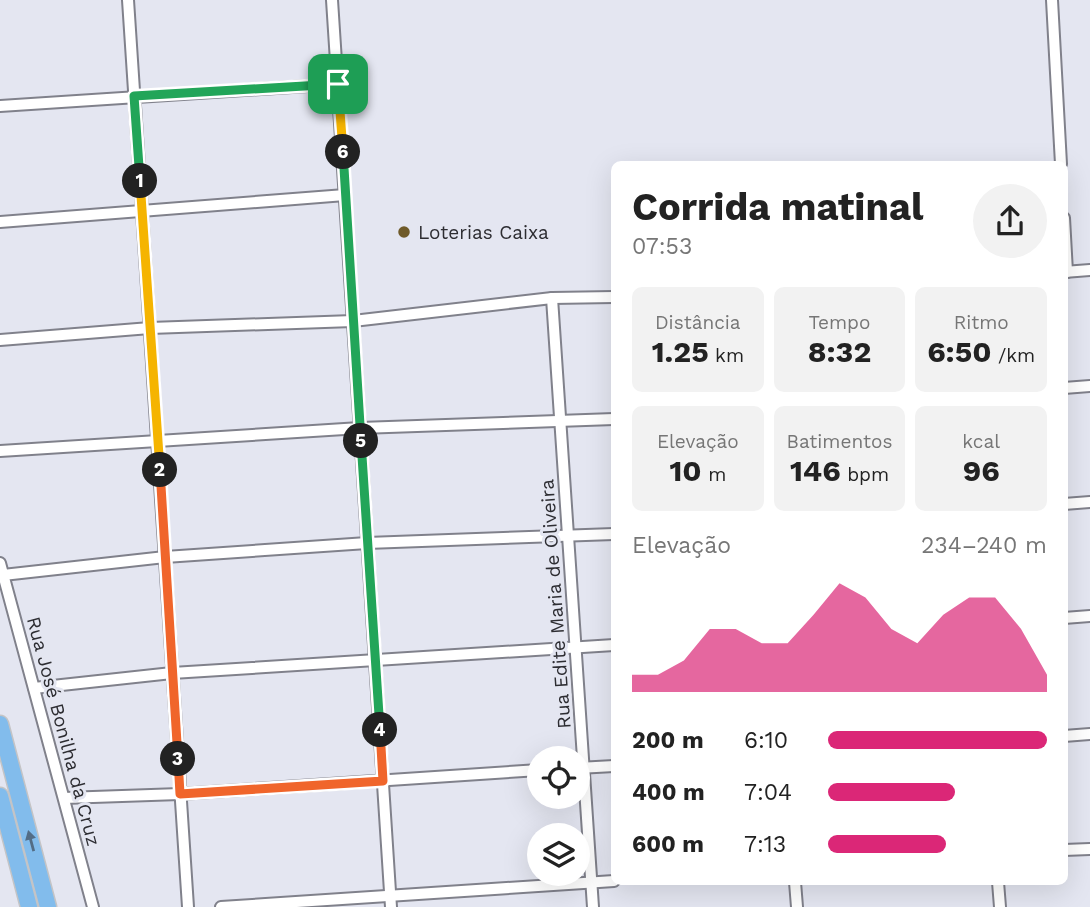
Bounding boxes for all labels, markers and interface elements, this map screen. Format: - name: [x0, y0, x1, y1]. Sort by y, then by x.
- pin: [308, 54, 368, 114]
- icon: arrive: [319, 65, 357, 103]
- pin: 6: [326, 134, 360, 170]
- text: 6: [337, 140, 348, 163]
- pin: 1: [122, 164, 158, 198]
- text: 1: [135, 169, 144, 192]
- button: share: [973, 184, 1047, 258]
- text: Corrida matinal: [632, 185, 923, 229]
- place label: Loterias Caixa: [418, 221, 549, 244]
- marker: Loterias Caixa: [396, 224, 412, 240]
- text: 07:53: [632, 233, 692, 260]
- text: Distância: [655, 311, 741, 334]
- text: Tempo: [809, 311, 870, 334]
- text: Ritmo: [954, 311, 1009, 334]
- text: 1.25: [652, 334, 709, 369]
- text: 8:32: [808, 334, 871, 369]
- text: 6:50: [927, 334, 992, 369]
- text: km: [709, 344, 744, 367]
- text: /km: [992, 344, 1035, 367]
- pin: 5: [344, 424, 378, 458]
- text: 5: [355, 429, 366, 452]
- text: Elevação: [657, 430, 739, 453]
- text: Batimentos: [787, 430, 892, 453]
- text: kcal: [962, 430, 1000, 453]
- pin: 2: [142, 452, 178, 488]
- text: 10: [669, 453, 702, 488]
- text: 146: [790, 453, 841, 488]
- text: 96: [963, 453, 1000, 488]
- text: 2: [154, 458, 165, 481]
- text: m: [702, 463, 726, 486]
- text: bpm: [841, 463, 889, 486]
- street label: Rua Edite Maria de Oliveira: [535, 478, 576, 730]
- text: Elevação: [632, 532, 731, 559]
- text: 234–240 m: [921, 532, 1047, 559]
- street label: Rua José Bonilha da Cruz: [22, 614, 105, 848]
- pin: 4: [362, 712, 398, 748]
- text: 4: [373, 718, 386, 741]
- text: 200 m: [632, 727, 704, 754]
- text: 6:10: [744, 727, 788, 754]
- pin: 3: [160, 742, 196, 776]
- map controls: [527, 746, 590, 886]
- button: locate: [527, 746, 590, 809]
- text: 3: [172, 747, 183, 770]
- text: 400 m: [632, 779, 705, 806]
- text: 7:04: [744, 779, 792, 806]
- button: layers: [527, 823, 590, 886]
- one-way arrow: [25, 830, 36, 852]
- text: 600 m: [632, 831, 704, 858]
- text: 7:13: [744, 831, 786, 858]

